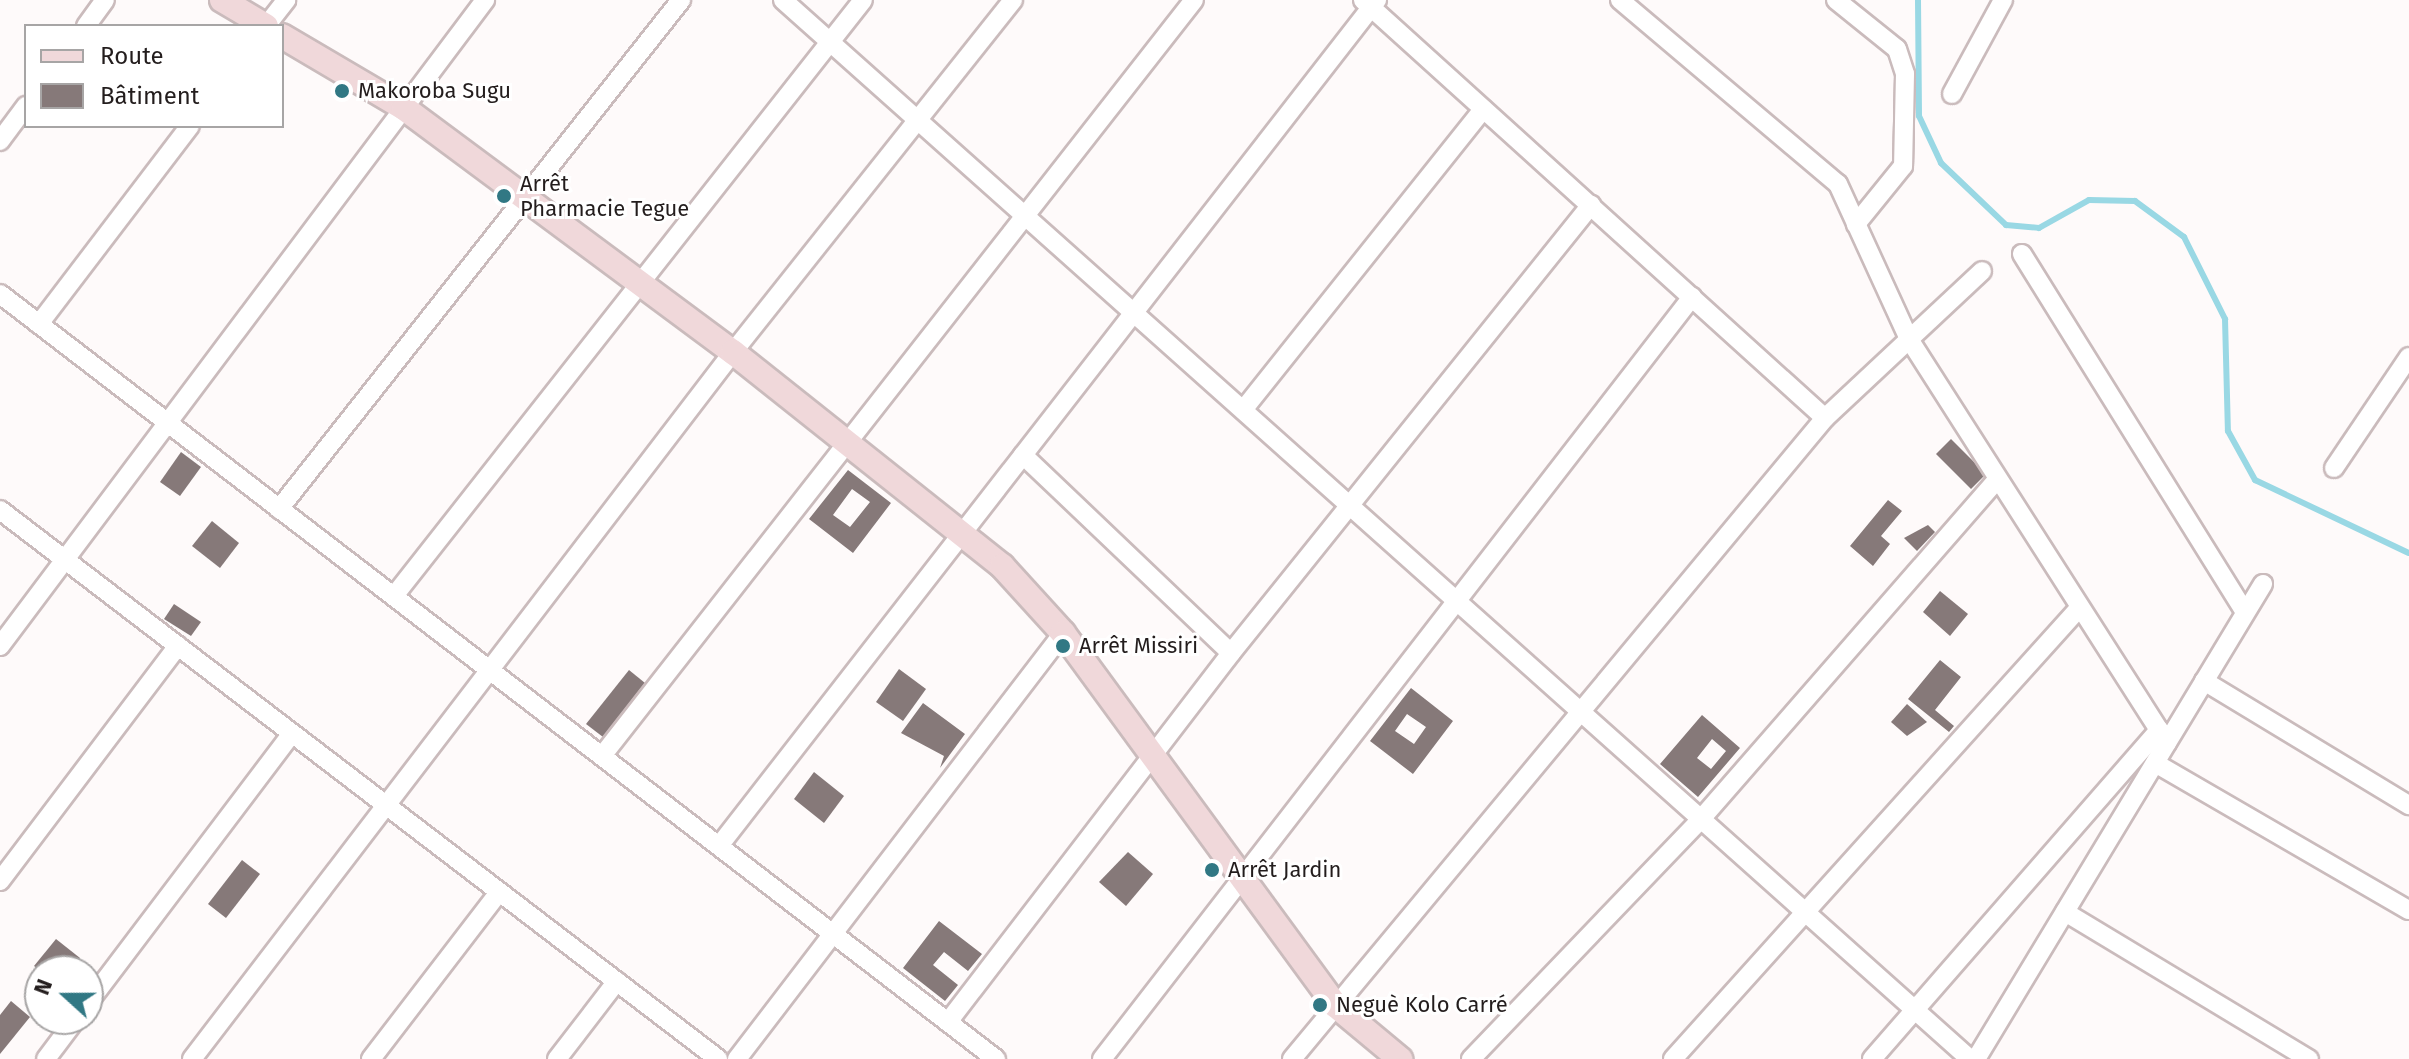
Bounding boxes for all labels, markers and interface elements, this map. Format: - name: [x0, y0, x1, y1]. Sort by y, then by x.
- legend: [24, 24, 284, 128]
- text: Route: [100, 42, 164, 70]
- place label: Makoroba Sugu: [358, 78, 511, 104]
- text: Bâtiment: [100, 82, 199, 110]
- marker: Makoroba Sugu: [333, 82, 351, 100]
- place label: Arrêt Pharmacie Tegue: [520, 170, 689, 222]
- marker: Arrêt Pharmacie Tegue: [495, 187, 513, 205]
- place label: Arrêt Missiri: [1079, 633, 1198, 659]
- marker: Arrêt Missiri: [1054, 637, 1072, 655]
- place label: Arrêt Jardin: [1228, 857, 1341, 883]
- marker: Arrêt Jardin: [1203, 861, 1221, 879]
- north arrow: [24, 955, 104, 1035]
- text: N: [28, 975, 58, 999]
- place label: Neguè Kolo Carré: [1336, 992, 1508, 1018]
- marker: Neguè Kolo Carré: [1311, 996, 1329, 1014]

